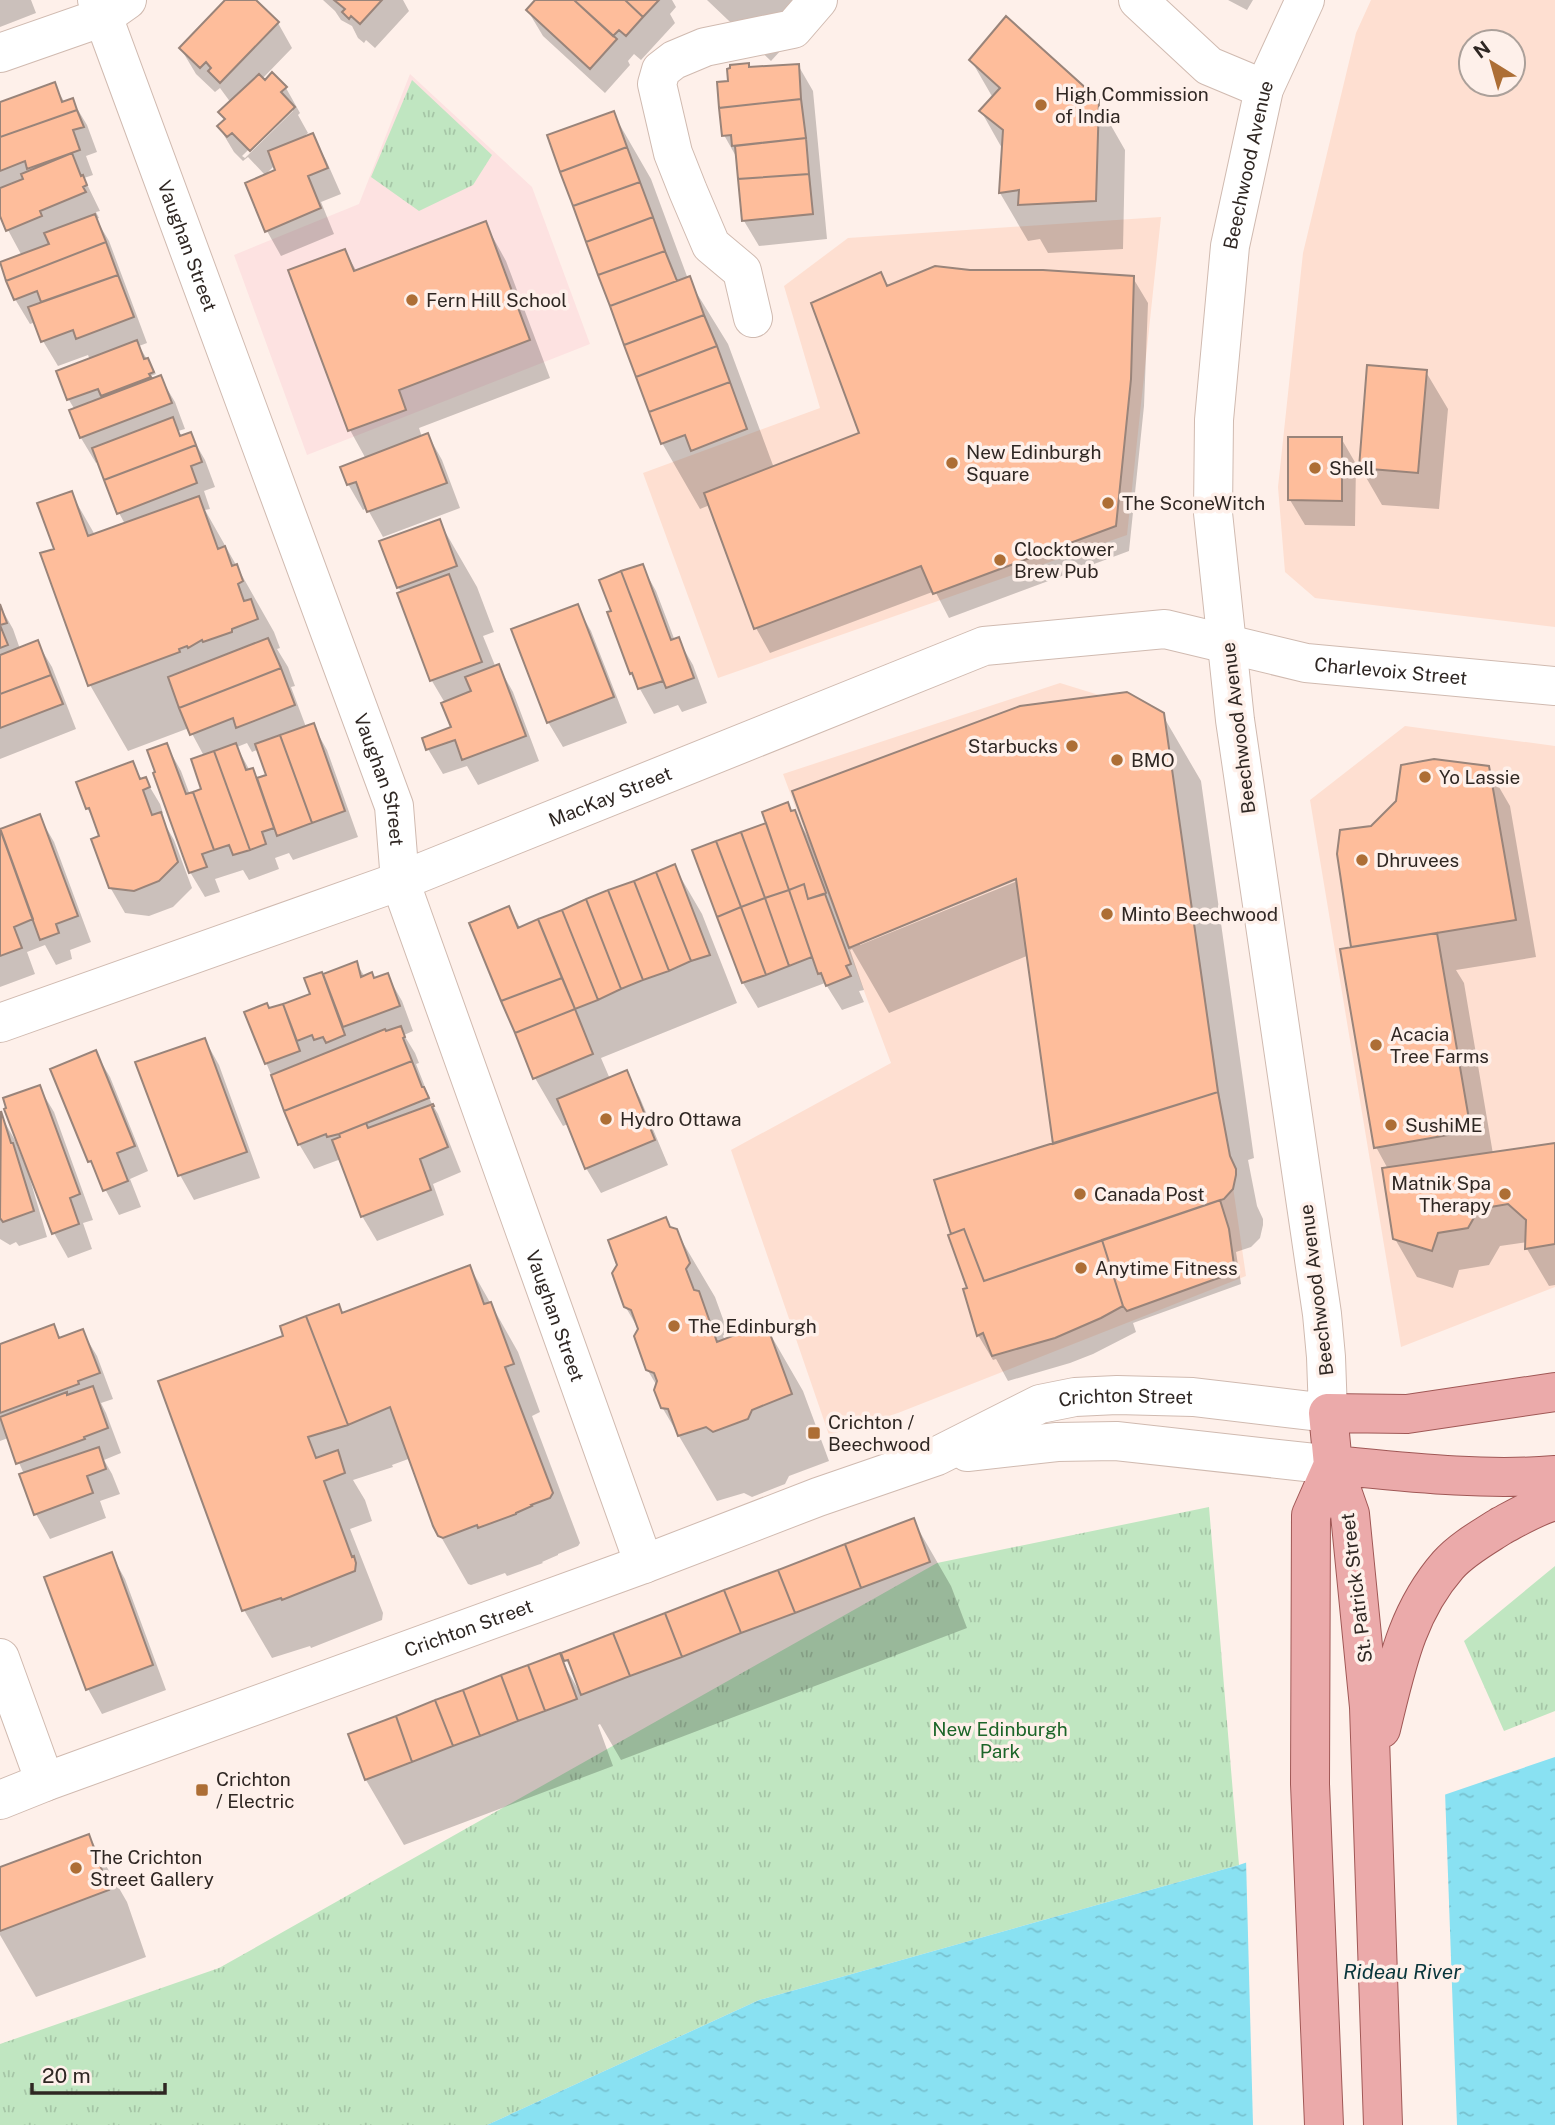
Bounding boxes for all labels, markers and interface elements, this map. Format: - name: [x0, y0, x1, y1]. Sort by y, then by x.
- north arrow: [1457, 28, 1527, 98]
- text: N: [1469, 36, 1494, 63]
- street label: Beechwood Avenue: [1219, 76, 1278, 251]
- place label: High Commission of India: [1055, 83, 1209, 127]
- marker: High Commission of India: [1033, 97, 1049, 113]
- street label: Vaughan Street: [153, 177, 222, 314]
- place label: Fern Hill School: [426, 289, 567, 311]
- marker: Fern Hill School: [404, 292, 420, 308]
- place label: New Edinburgh Square: [966, 441, 1101, 485]
- marker: New Edinburgh Square: [944, 455, 960, 471]
- place label: Shell: [1329, 457, 1375, 479]
- marker: Shell: [1307, 460, 1323, 476]
- place label: The SconeWitch: [1122, 492, 1265, 514]
- marker: The SconeWitch: [1100, 495, 1116, 511]
- place label: Clocktower Brew Pub: [1014, 538, 1114, 582]
- marker: Clocktower Brew Pub: [992, 552, 1008, 568]
- street label: Beechwood Avenue: [1217, 641, 1259, 815]
- street label: Charlevoix Street: [1313, 653, 1468, 689]
- street label: Vaughan Street: [350, 710, 408, 847]
- place label: Starbucks: [968, 735, 1058, 757]
- marker: Starbucks: [1064, 738, 1080, 754]
- place label: BMO: [1131, 749, 1175, 771]
- marker: BMO: [1109, 752, 1125, 768]
- street label: MacKay Street: [545, 762, 675, 831]
- place label: Yo Lassie: [1439, 766, 1520, 788]
- marker: Yo Lassie: [1417, 769, 1433, 785]
- place label: Dhruvees: [1376, 849, 1459, 871]
- marker: Dhruvees: [1354, 852, 1370, 868]
- place label: Minto Beechwood: [1121, 903, 1278, 925]
- marker: Minto Beechwood: [1099, 906, 1115, 922]
- place label: Acacia Tree Farms: [1390, 1023, 1489, 1067]
- marker: Acacia Tree Farms: [1368, 1037, 1384, 1053]
- place label: Hydro Ottawa: [620, 1108, 741, 1130]
- marker: Hydro Ottawa: [598, 1111, 614, 1127]
- place label: SushiME: [1405, 1114, 1483, 1136]
- marker: SushiME: [1383, 1117, 1399, 1133]
- place label: Matnik Spa Therapy: [1391, 1172, 1491, 1216]
- place label: Canada Post: [1094, 1183, 1205, 1205]
- marker: Canada Post: [1072, 1186, 1088, 1202]
- marker: Matnik Spa Therapy: [1497, 1186, 1513, 1202]
- street label: Beechwood Avenue: [1295, 1203, 1337, 1377]
- street label: Vaughan Street: [522, 1247, 589, 1384]
- place label: Anytime Fitness: [1095, 1257, 1238, 1279]
- marker: Anytime Fitness: [1073, 1260, 1089, 1276]
- place label: The Edinburgh: [688, 1315, 817, 1337]
- marker: The Edinburgh: [666, 1318, 682, 1334]
- street label: Crichton Street: [1056, 1384, 1193, 1411]
- place label: Crichton / Beechwood: [828, 1411, 931, 1455]
- marker: Crichton / Beechwood: [806, 1425, 822, 1441]
- street label: St. Patrick Street: [1336, 1512, 1376, 1664]
- street label: Crichton Street: [401, 1594, 536, 1661]
- park label: New Edinburgh Park: [932, 1718, 1068, 1762]
- place label: Crichton / Electric: [216, 1768, 295, 1812]
- marker: Crichton / Electric: [194, 1782, 210, 1798]
- place label: The Crichton Street Gallery: [90, 1846, 214, 1890]
- marker: The Crichton Street Gallery: [68, 1860, 84, 1876]
- water label: Rideau River: [1343, 1959, 1462, 1984]
- scale bar: [32, 2052, 164, 2096]
- text: 20 m: [42, 2063, 91, 2088]

